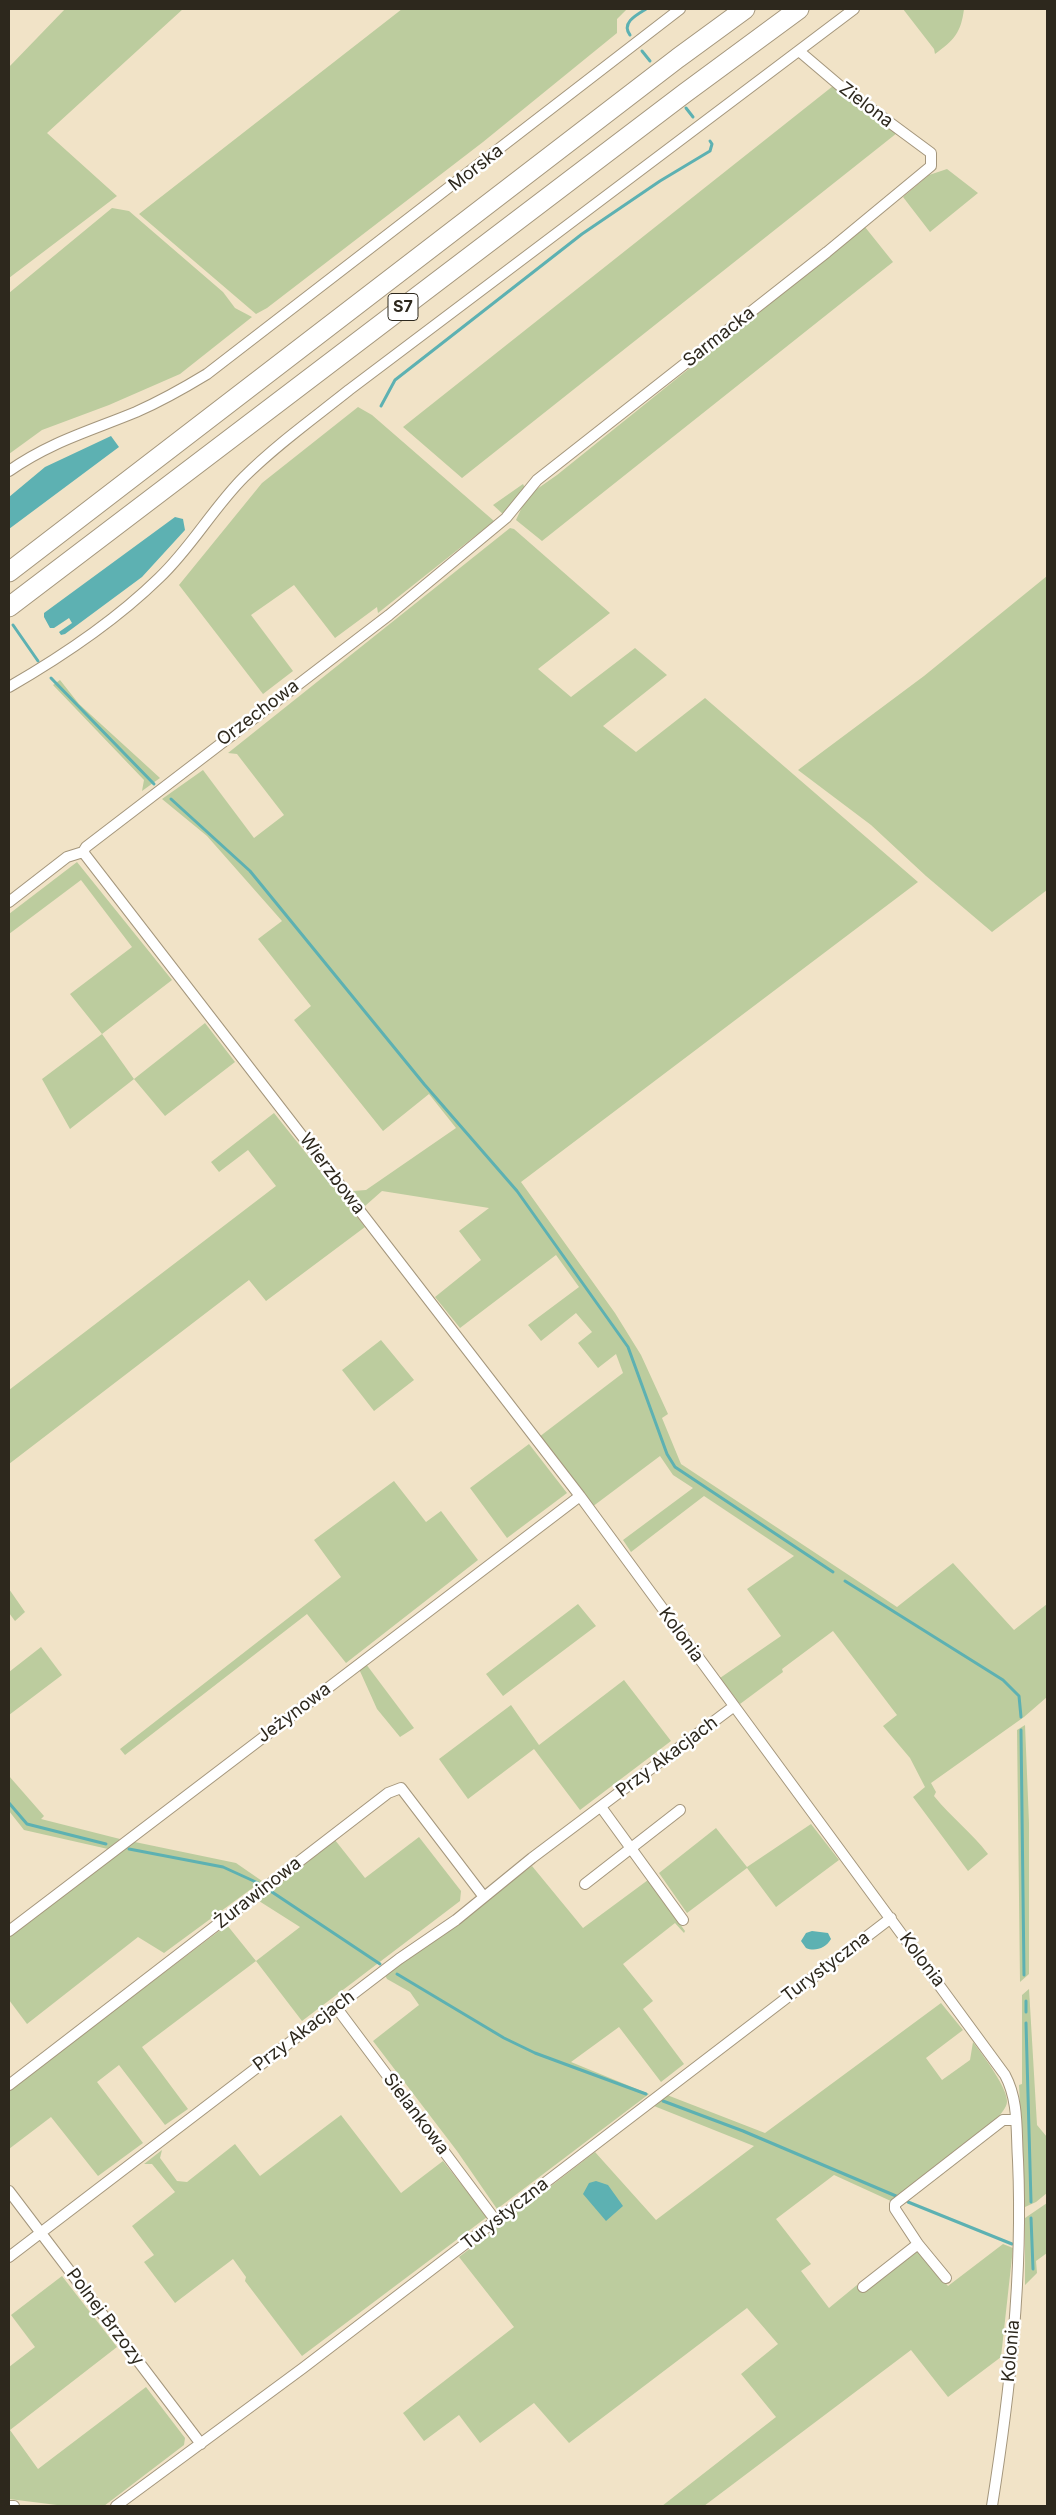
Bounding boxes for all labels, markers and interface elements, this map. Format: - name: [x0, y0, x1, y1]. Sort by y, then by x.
- street label: Zielona: [835, 78, 897, 132]
- street label: Morska: [444, 140, 508, 196]
- road number: S7: [388, 294, 418, 320]
- street label: Sarmacka: [679, 302, 759, 372]
- street label: Orzechowa: [213, 675, 303, 751]
- street label: Wierzbowa: [295, 1129, 369, 1219]
- street label: Kolonia: [654, 1603, 708, 1667]
- street label: Jeżynowa: [253, 1678, 335, 1748]
- street label: Przy Akacjach: [612, 1712, 722, 1802]
- street label: Żurawinowa: [210, 1853, 306, 1933]
- street label: Turystyczna: [778, 1927, 874, 2007]
- street label: Kolonia: [895, 1929, 949, 1991]
- street label: Przy Akacjach: [249, 1986, 359, 2076]
- street label: Sielankowa: [378, 2069, 454, 2159]
- street label: Turystyczna: [457, 2173, 553, 2255]
- street label: Polnej Brzozy: [61, 2264, 149, 2370]
- street label: Kolonia: [998, 2319, 1024, 2383]

